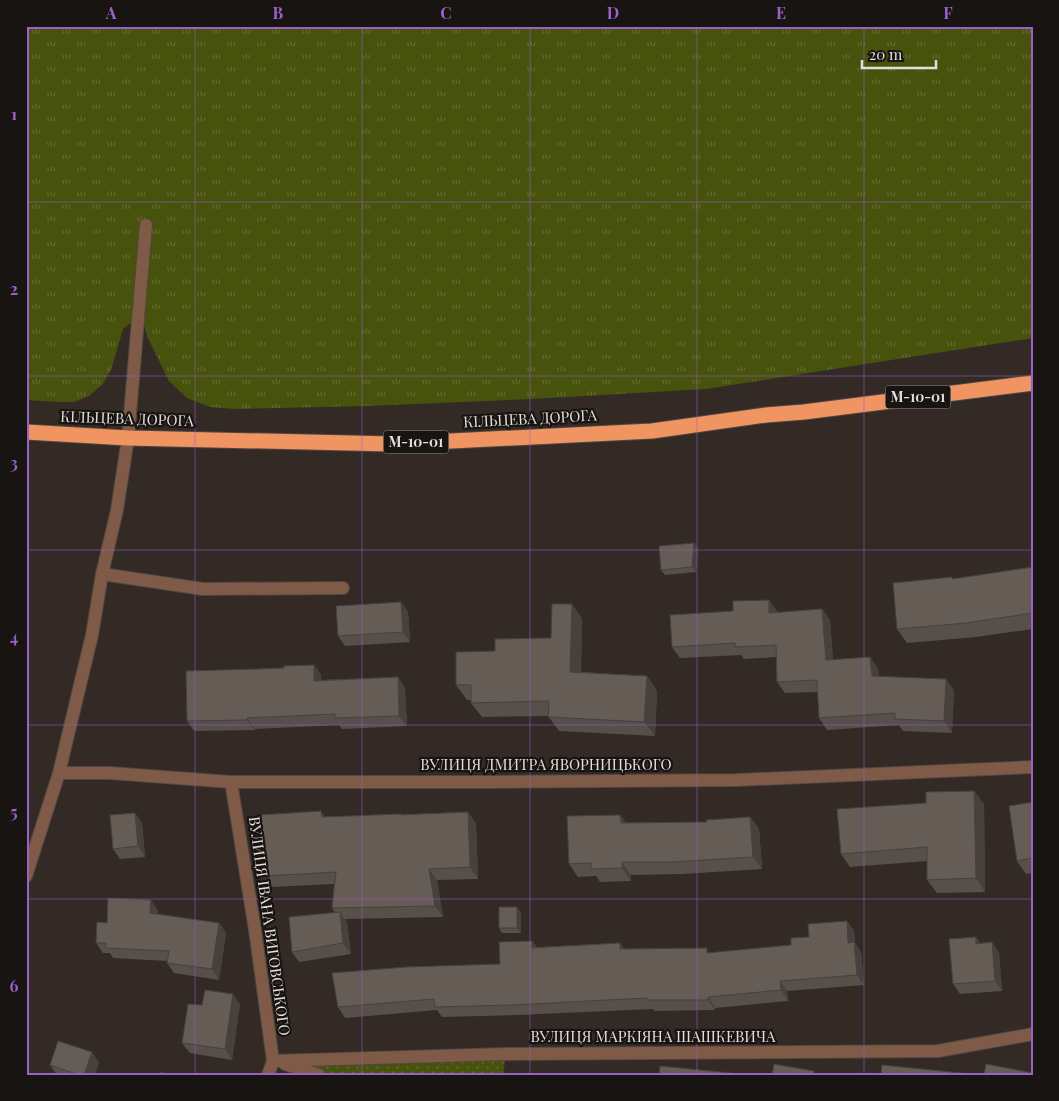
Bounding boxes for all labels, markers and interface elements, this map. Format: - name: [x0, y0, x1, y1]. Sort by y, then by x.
- text: A: [105, 2, 117, 23]
- text: B: [273, 2, 284, 23]
- text: C: [440, 2, 452, 23]
- text: D: [607, 2, 619, 23]
- text: E: [776, 2, 786, 23]
- text: F: [943, 2, 953, 23]
- scale bar: [862, 38, 935, 70]
- text: 20 m: [869, 44, 903, 64]
- text: 1: [11, 103, 17, 124]
- text: 2: [10, 278, 18, 299]
- road number: М-10-01: [886, 386, 950, 408]
- street label: КІЛЬЦЕВА ДОРОГА: [463, 404, 598, 431]
- street label: КІЛЬЦЕВА ДОРОГА: [60, 406, 195, 430]
- road number: М-10-01: [384, 431, 448, 454]
- text: 3: [10, 452, 18, 473]
- text: 4: [10, 626, 18, 647]
- street label: ВУЛИЦЯ ДМИТРА ЯВОРНИЦЬКОГО: [420, 754, 672, 774]
- text: 5: [10, 801, 18, 822]
- street label: ВУЛИЦЯ ІВАНА ВИГОВСЬКОГО: [245, 815, 295, 1037]
- text: 6: [10, 975, 19, 996]
- street label: ВУЛИЦЯ МАРКІЯНА ШАШКЕВИЧА: [530, 1026, 776, 1046]

